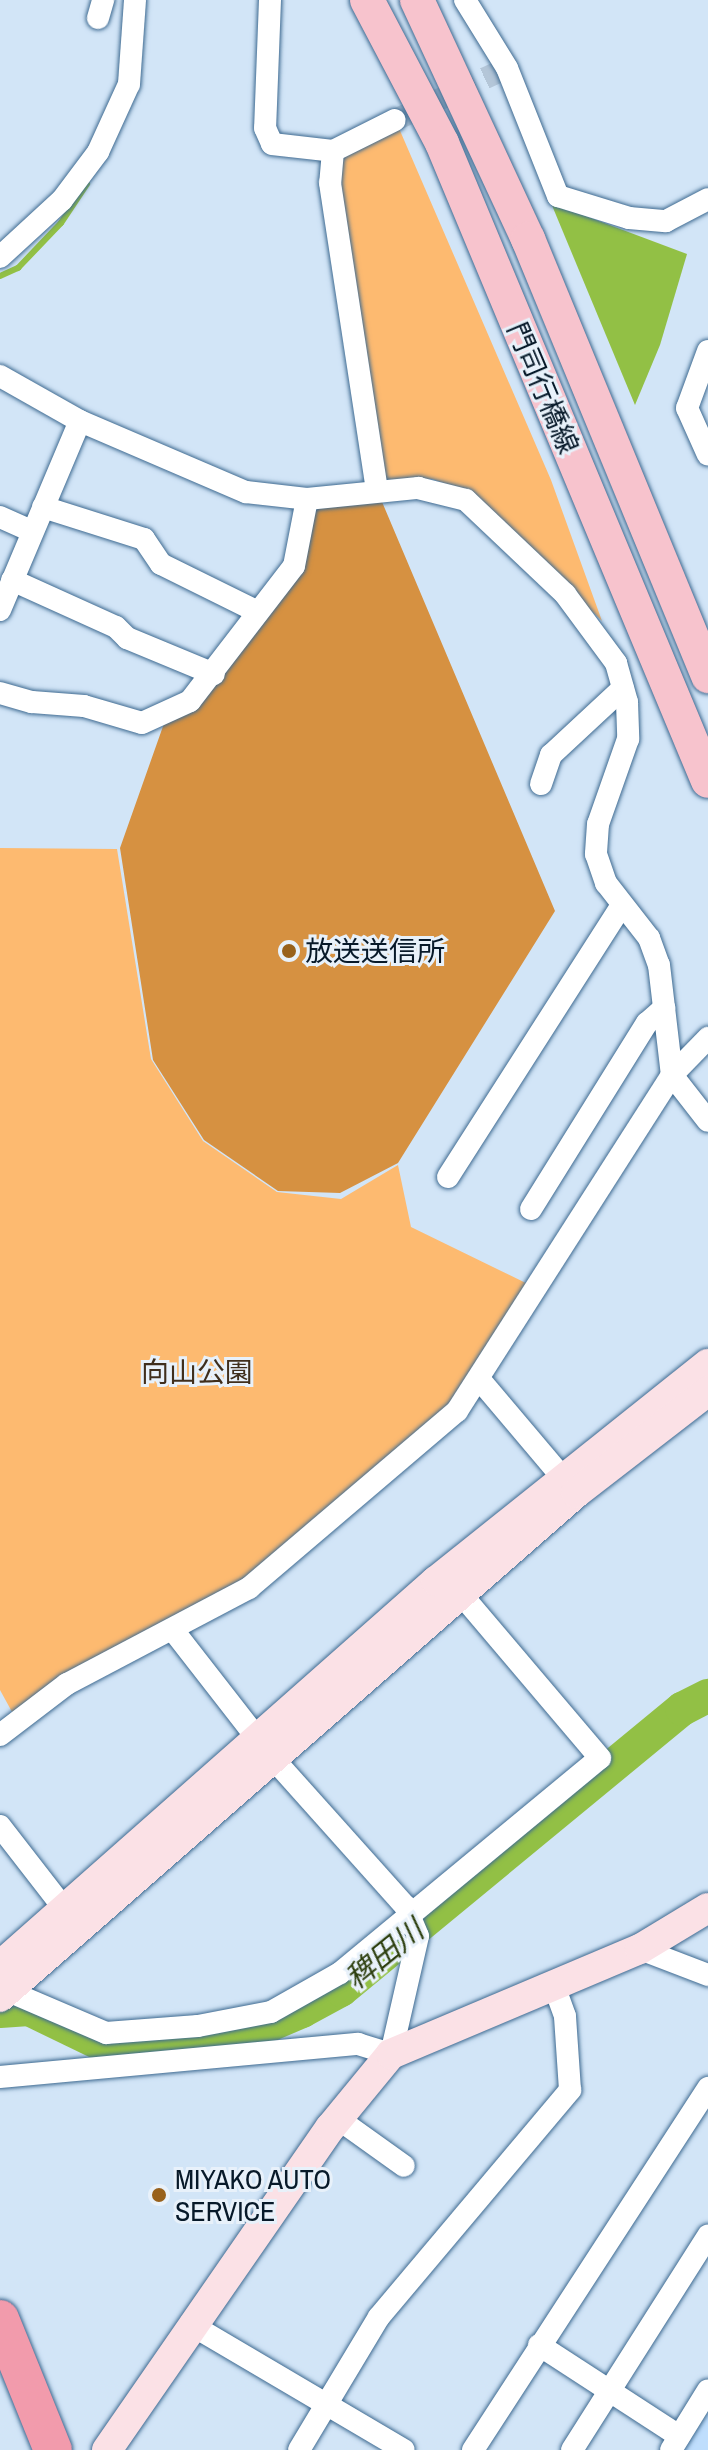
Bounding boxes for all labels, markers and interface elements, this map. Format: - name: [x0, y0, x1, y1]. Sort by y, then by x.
- street label: 門司行橋線: [500, 317, 586, 459]
- place label: 放送送信所: [305, 934, 445, 968]
- marker: 放送送信所: [280, 942, 298, 960]
- park label: 向山公園: [141, 1355, 253, 1389]
- water label: 稗田川: [338, 1912, 430, 1996]
- place label: MIYAKO AUTO SERVICE: [175, 2162, 332, 2228]
- marker: MIYAKO AUTO SERVICE: [150, 2186, 168, 2204]

